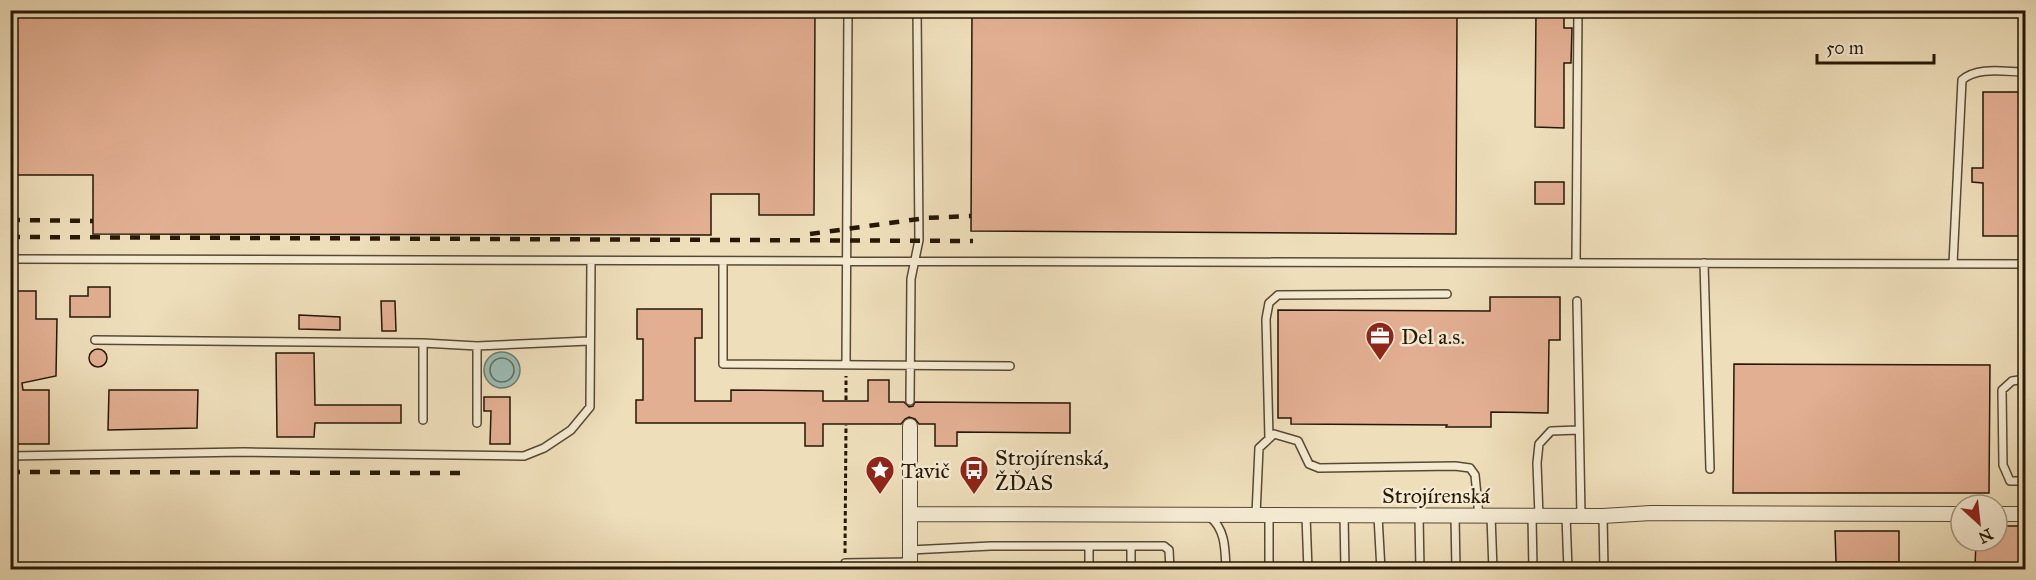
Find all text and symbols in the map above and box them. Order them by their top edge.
scale bar [1817,27,1934,65]
text: 50 m [1826,37,1864,59]
office icon: Del a.s. [1364,320,1396,362]
place label: Del a.s. [1401,323,1465,350]
place label: Strojírenská, ŽĎAS [995,444,1109,496]
place icon: Tavič [864,454,896,496]
bus stop icon: Strojírenská, ŽĎAS [958,454,990,496]
place label: Tavič [901,457,950,484]
street label: Strojírenská [1382,482,1491,509]
north arrow [1949,493,2009,553]
text: N [1975,524,1996,548]

